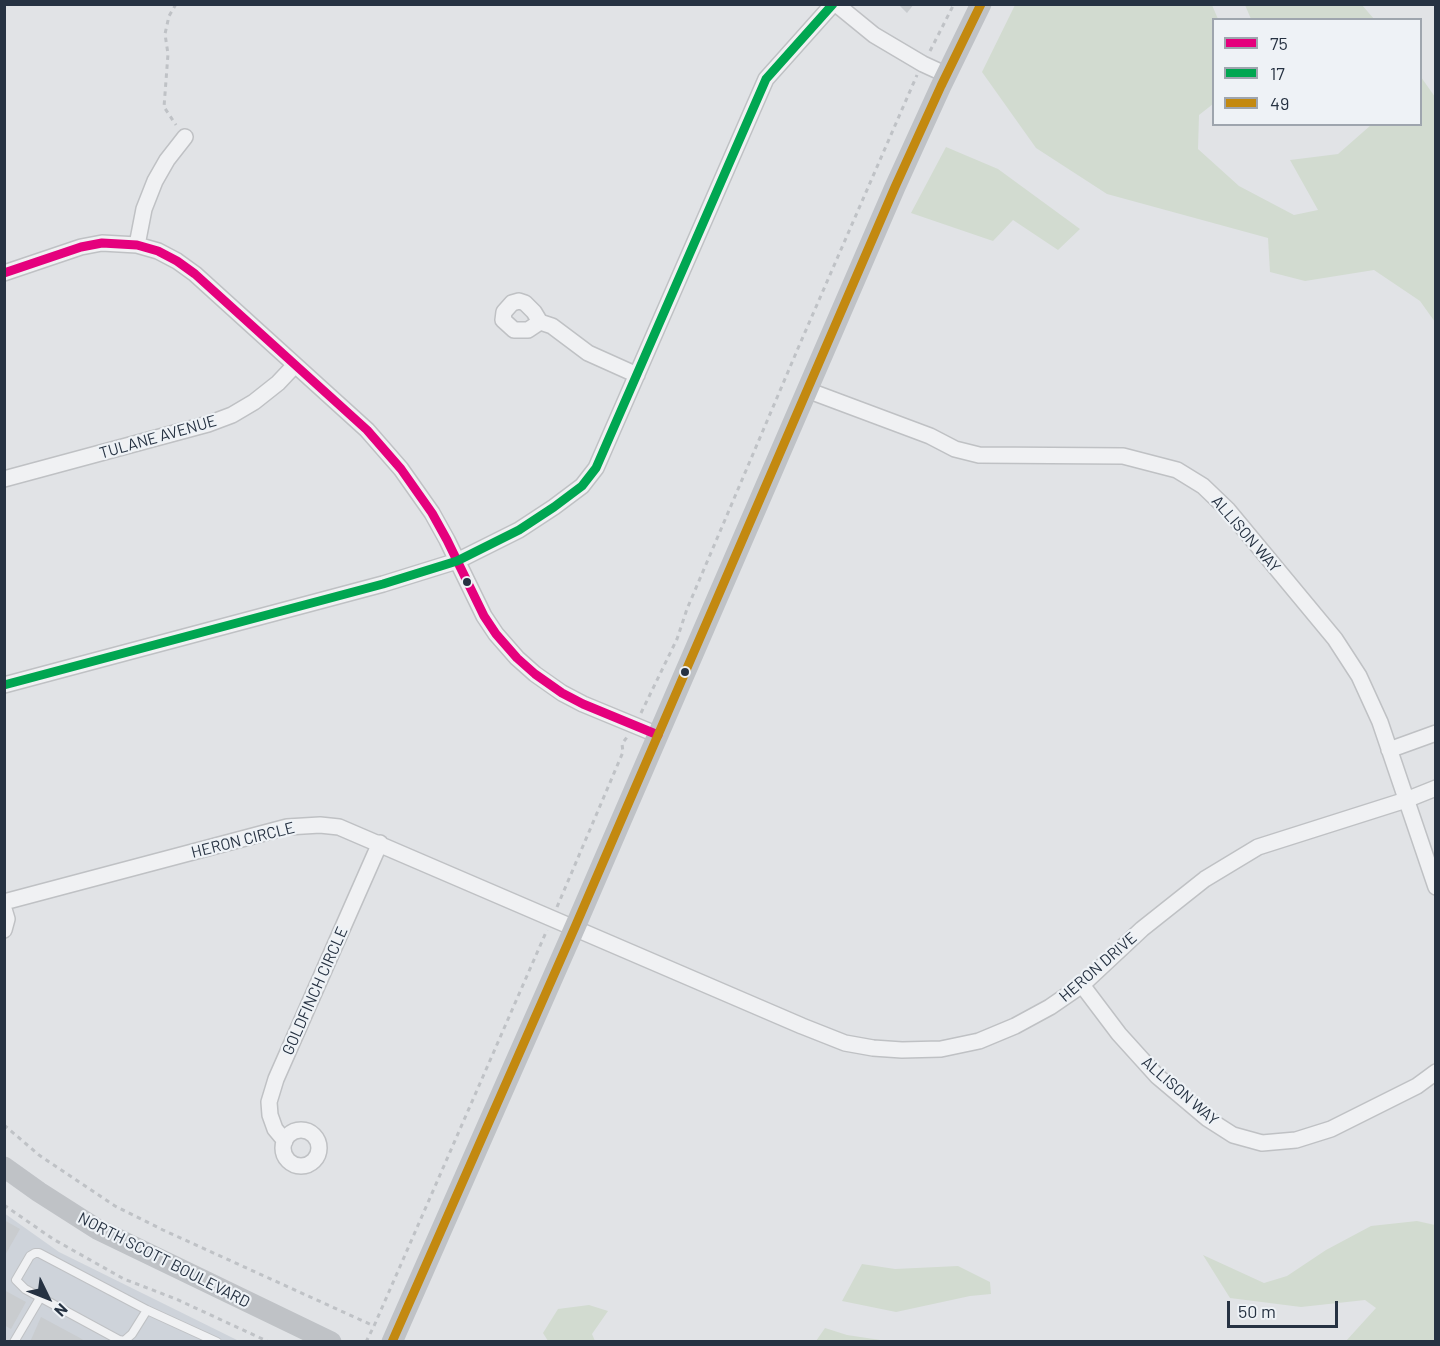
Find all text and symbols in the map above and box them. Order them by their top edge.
legend [1212,18,1422,126]
text: 75 [1270,32,1288,54]
text: 17 [1270,62,1285,84]
text: 49 [1270,92,1289,114]
street label: TULANE AVENUE [97,411,219,463]
street label: ALLISON WAY [1207,492,1285,576]
unlabelled marker [461,576,473,588]
unlabelled marker [679,666,691,678]
street label: HERON CIRCLE [189,818,297,862]
street label: GOLDFINCH CIRCLE [278,924,352,1058]
street label: HERON DRIVE [1055,928,1141,1006]
street label: ALLISON WAY [1138,1052,1222,1130]
street label: NORTH SCOTT BOULEVARD [75,1208,253,1312]
north arrow [18,1268,78,1328]
scale bar [1230,1289,1341,1327]
text: N [51,1300,72,1321]
text: 50 m [1238,1300,1276,1322]

